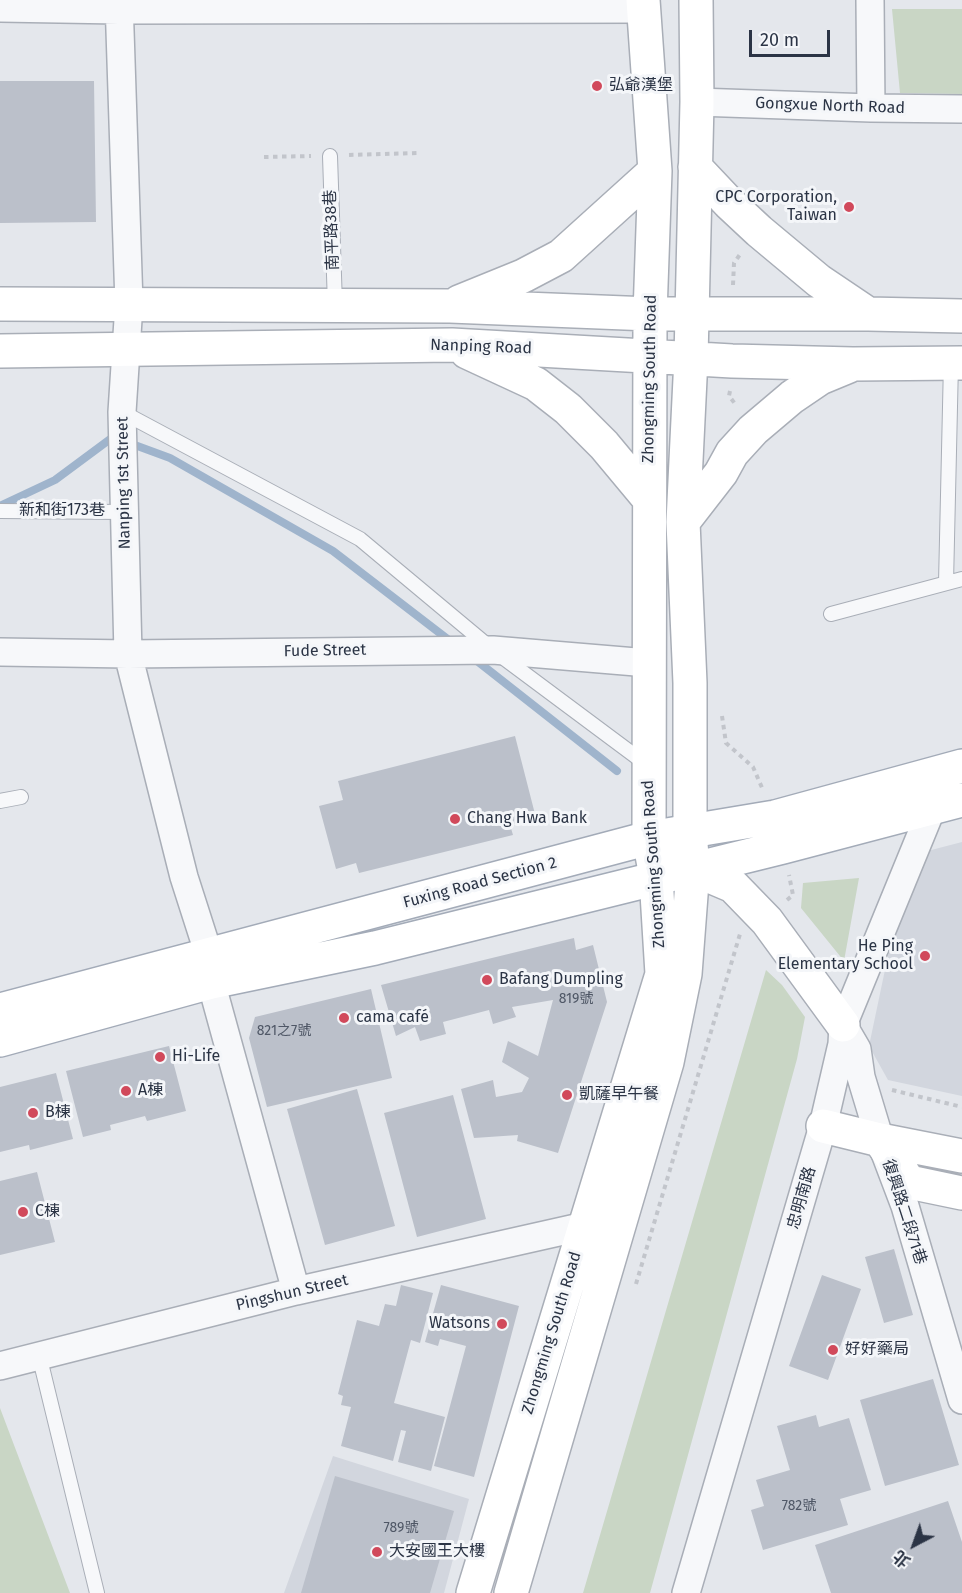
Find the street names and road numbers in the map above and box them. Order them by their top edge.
street label: Gongxue North Road [755,94,905,118]
street label: 南平路38巷 [321,189,343,271]
street label: Zhongming South Road [639,295,661,463]
street label: Nanping Road [430,336,532,358]
street label: Nanping 1st Street [113,416,135,550]
street label: 新和街173巷 [19,501,105,521]
street label: Fude Street [284,641,366,661]
street label: Zhongming South Road [639,779,669,949]
street label: Fuxing Road Section 2 [401,853,559,913]
street label: 復興路二段71巷 [878,1157,930,1267]
street label: 忠明南路 [784,1165,820,1231]
street label: Zhongming South Road [518,1250,586,1416]
street label: Pingshun Street [234,1271,350,1315]

